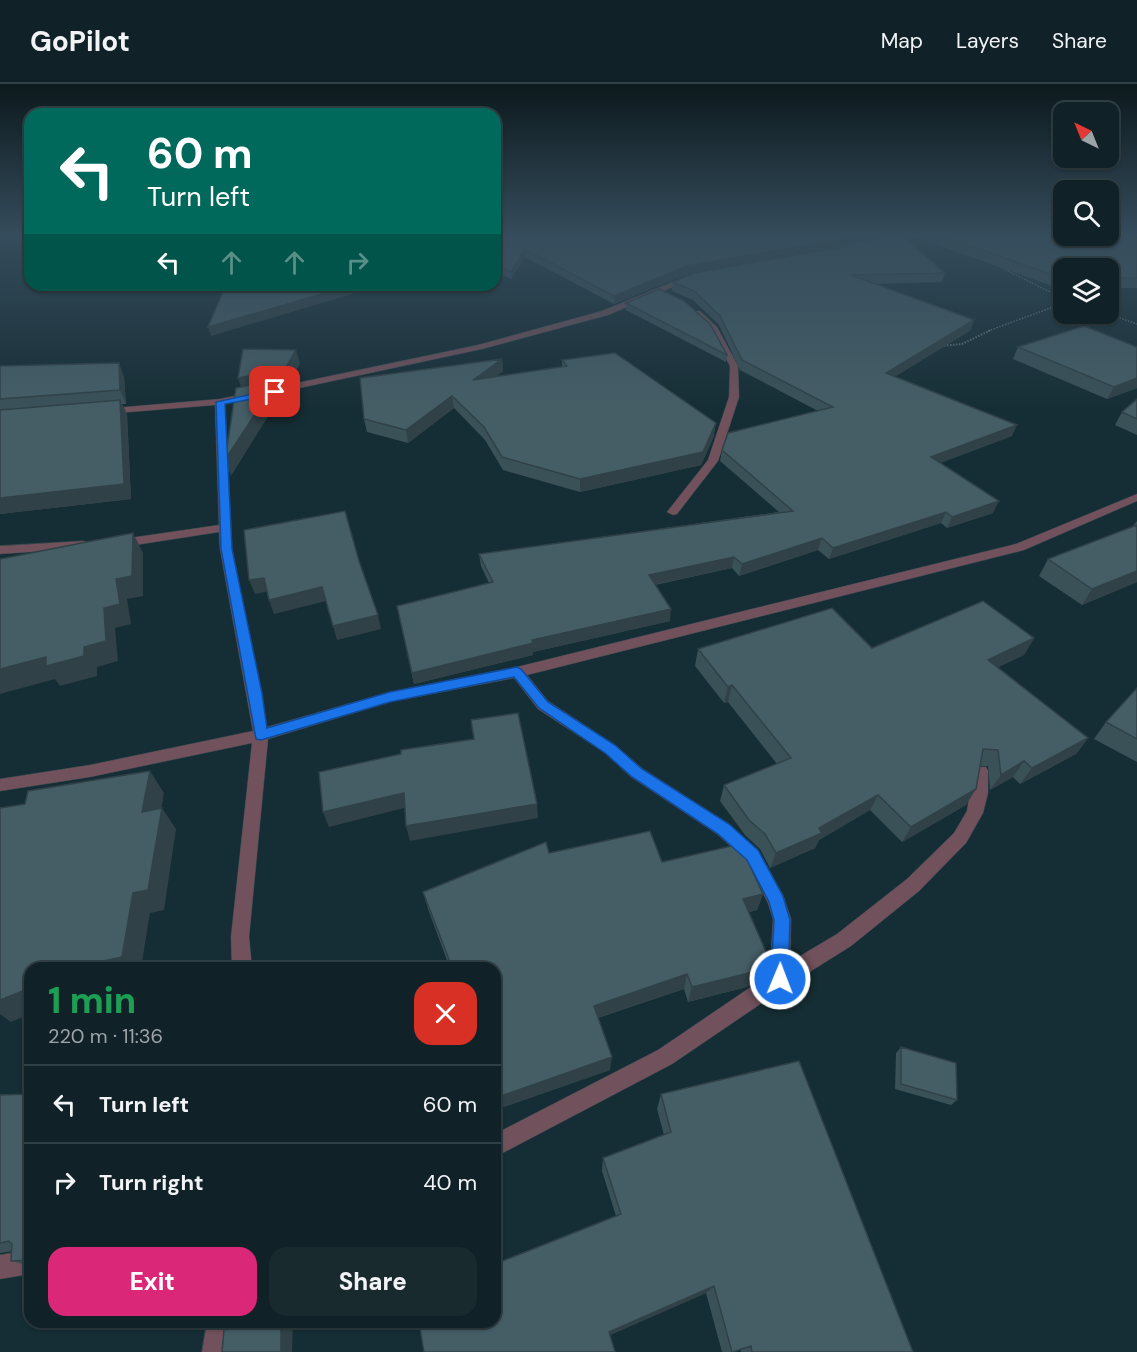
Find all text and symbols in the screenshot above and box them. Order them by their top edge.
text: GoPilot [30,23,130,60]
text: Map [881,27,923,55]
text: Layers [956,27,1019,55]
text: Share [1052,27,1107,55]
north arrow [1053,102,1119,168]
map controls [1053,102,1119,324]
text: 60 m [147,126,253,181]
icon: left [48,132,126,210]
text: Turn left [147,179,250,214]
button: search [1053,180,1119,246]
icon: left [152,246,185,279]
icon: ahead [215,246,248,279]
icon: ahead [278,246,311,279]
icon: right [341,246,374,279]
button: layers [1053,258,1119,324]
pin [249,366,300,417]
icon: arrive [258,375,291,408]
position arrow [748,947,812,1011]
text: 1 min [48,977,136,1024]
button: close [414,982,477,1045]
text: 220 m · 11:36 [48,1023,163,1049]
icon: left [48,1088,81,1121]
text: Turn left [99,1090,189,1119]
text: 60 m [423,1090,477,1119]
icon: right [48,1166,81,1199]
text: Turn right [99,1168,204,1197]
text: 40 m [423,1168,477,1197]
button: Exit [48,1247,257,1316]
button: Share [269,1247,477,1316]

